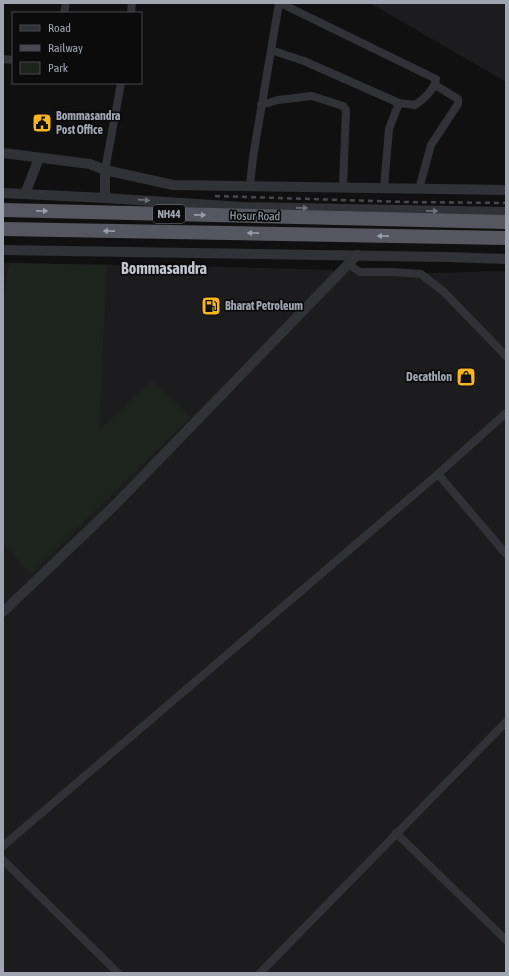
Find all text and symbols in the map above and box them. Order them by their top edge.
legend [12,12,142,84]
text: Road [48,21,71,35]
text: Railway [48,41,83,55]
text: Park [48,61,69,75]
place label: Bommasandra Post Office [56,109,121,137]
public building icon: Bommasandra Post Office [31,112,53,134]
one-way arrow [138,197,150,204]
road number: NH44 [153,205,185,223]
one-way arrow [296,205,309,211]
one-way arrow [36,208,49,214]
one-way arrow [426,208,439,214]
street label: Hosur Road [230,209,280,223]
one-way arrow [194,212,207,218]
one-way arrow [102,228,115,234]
one-way arrow [246,230,259,236]
one-way arrow [377,232,389,239]
district label: Bommasandra [121,259,207,277]
fuel station icon: Bharat Petroleum [200,295,222,317]
place label: Bharat Petroleum [225,299,303,313]
shop icon: Decathlon [455,366,477,388]
place label: Decathlon [406,370,452,384]

